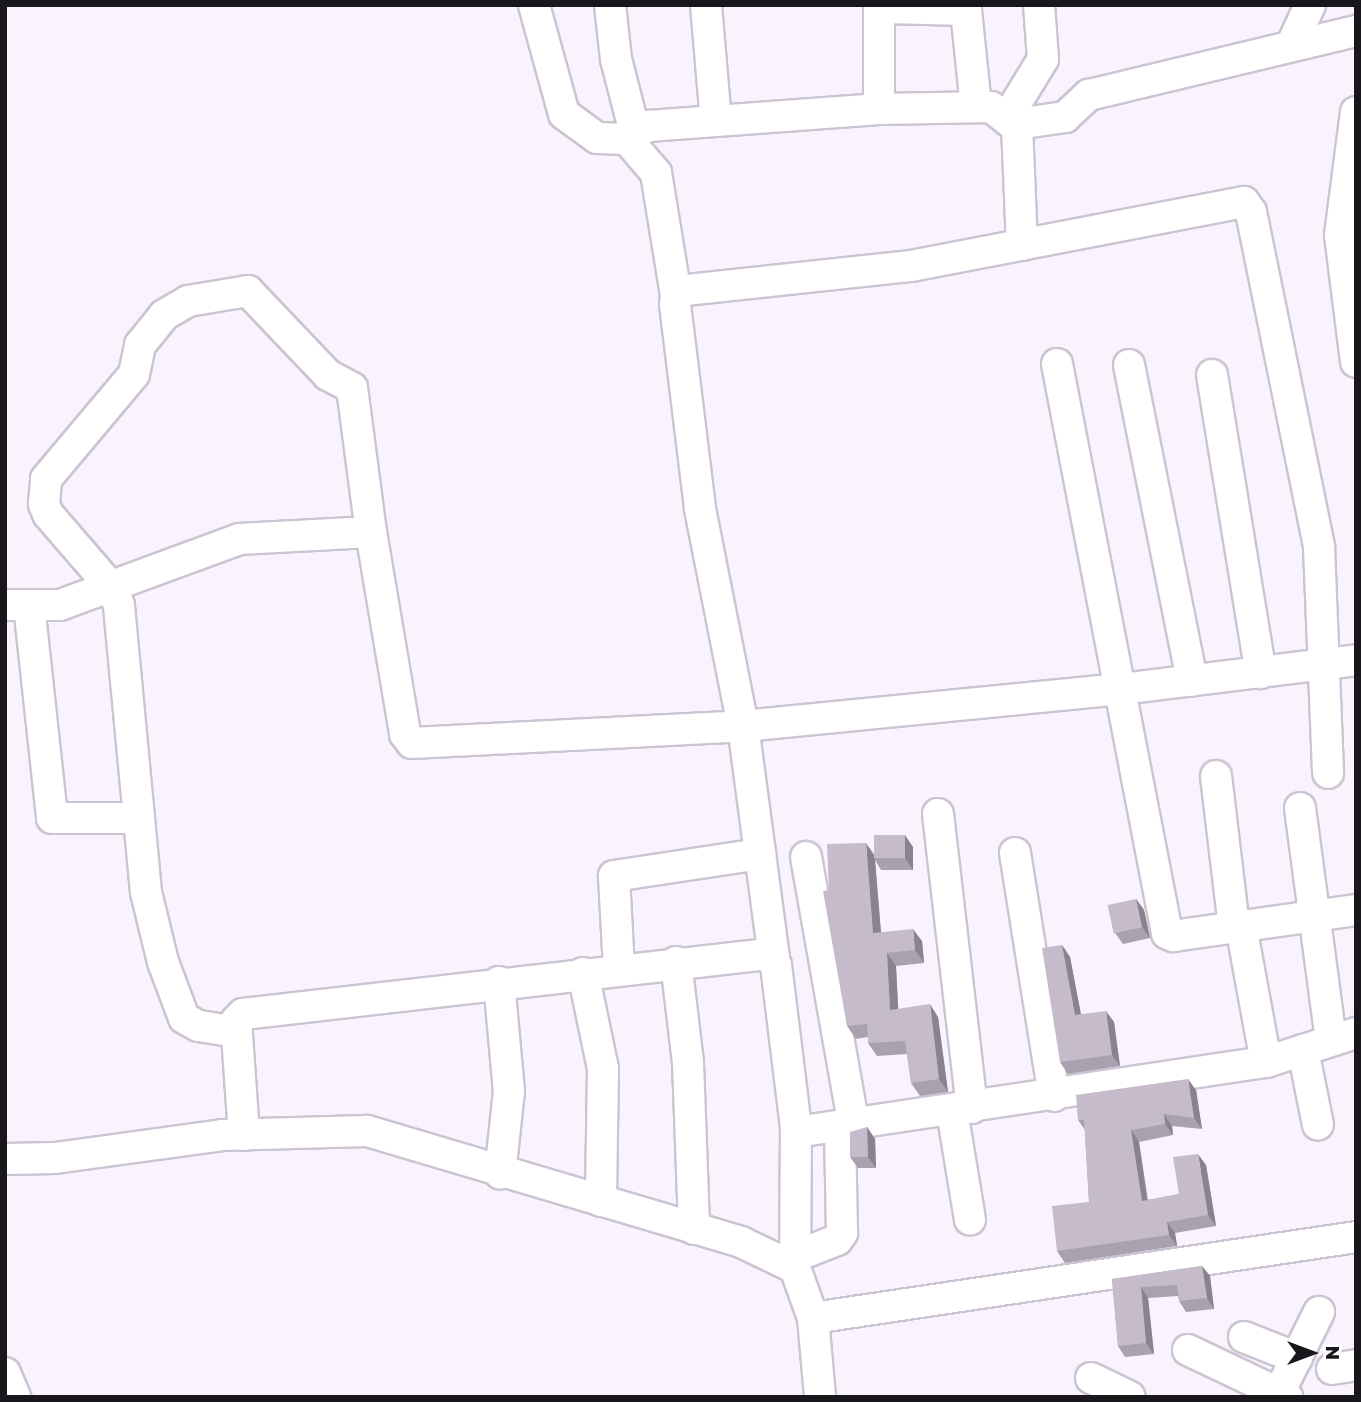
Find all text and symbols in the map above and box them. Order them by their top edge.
north arrow [1277,1318,1347,1388]
text: N [1322,1346,1345,1360]

